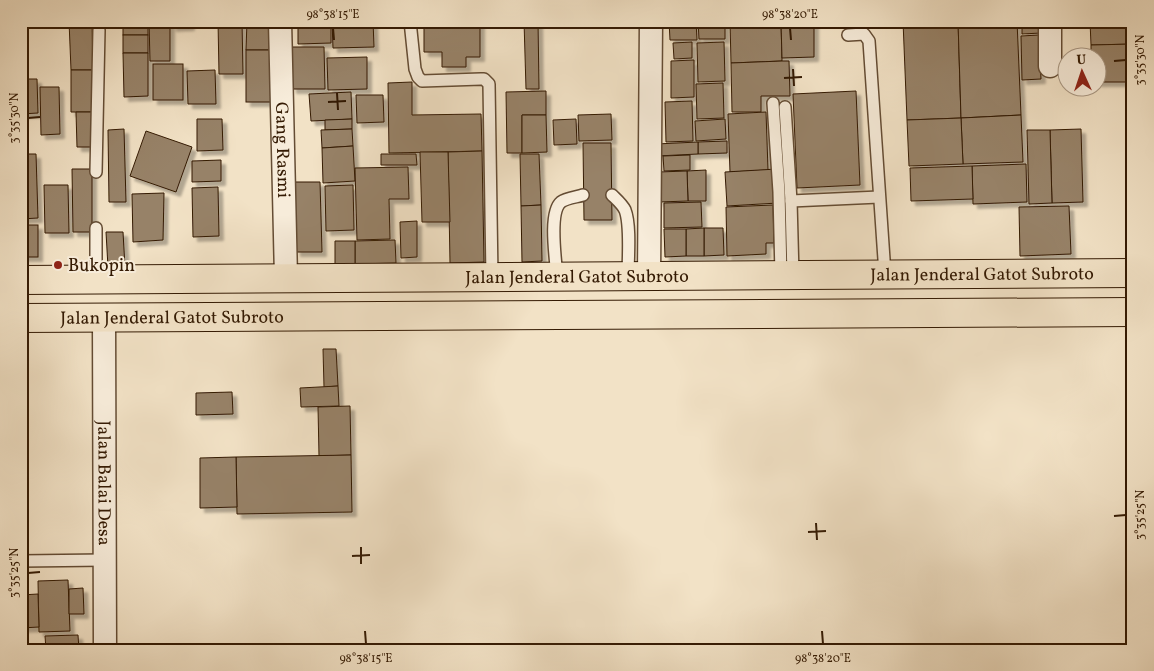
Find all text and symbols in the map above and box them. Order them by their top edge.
text: 98°38'15"E [306,7,360,23]
text: 98°38'20"E [762,7,818,23]
text: 3°35'30"N [1133,34,1149,85]
north arrow [1056,48,1106,98]
text: U [1076,51,1087,70]
text: 3°35'30"N [7,92,23,143]
street label: Gang Rasmi [268,102,295,198]
place label: Bukopin [68,254,135,279]
marker: Bukopin [52,259,64,271]
street label: Jalan Jenderal Gatot Subroto [870,262,1094,289]
street label: Jalan Jenderal Gatot Subroto [465,265,689,291]
street label: Jalan Jenderal Gatot Subroto [60,306,284,332]
street label: Jalan Balai Desa [90,420,116,546]
text: 3°35'25"N [1133,490,1149,540]
text: 3°35'25"N [7,548,23,598]
text: 98°38'15"E [339,651,393,667]
text: 98°38'20"E [795,651,851,667]

